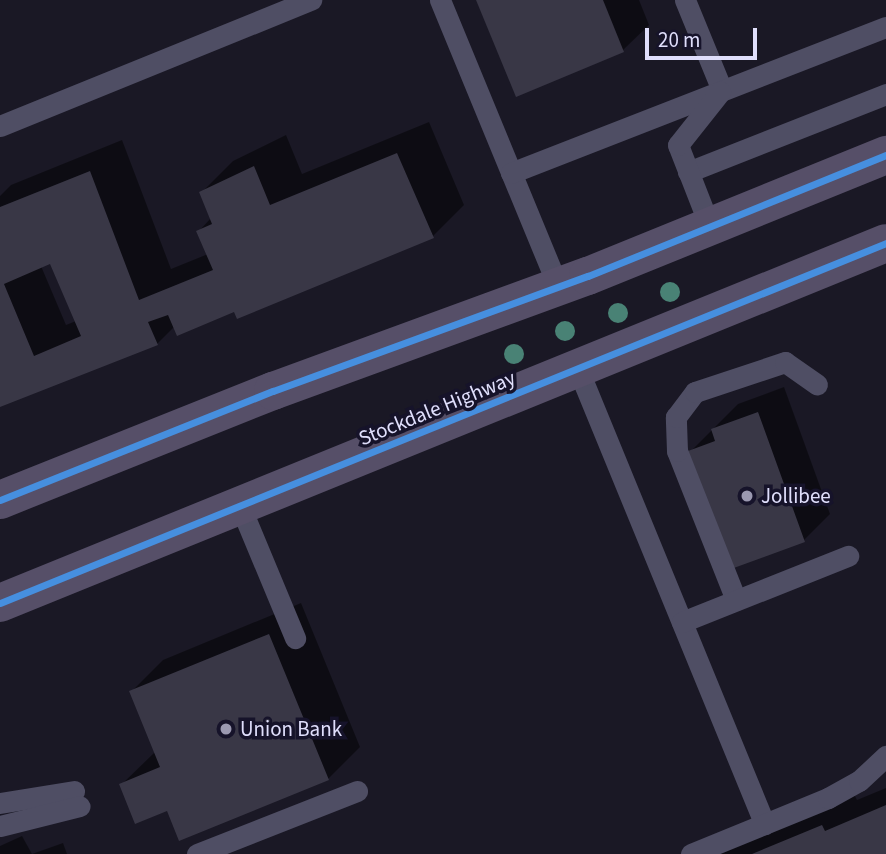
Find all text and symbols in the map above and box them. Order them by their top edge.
scale bar [648,14,760,58]
text: 20 m [658,25,700,55]
street label: Stockdale Highway [355,365,519,451]
place label: Jollibee [761,483,831,509]
marker: Jollibee [739,488,755,504]
place label: Union Bank [240,716,342,742]
marker: Union Bank [218,721,234,737]

